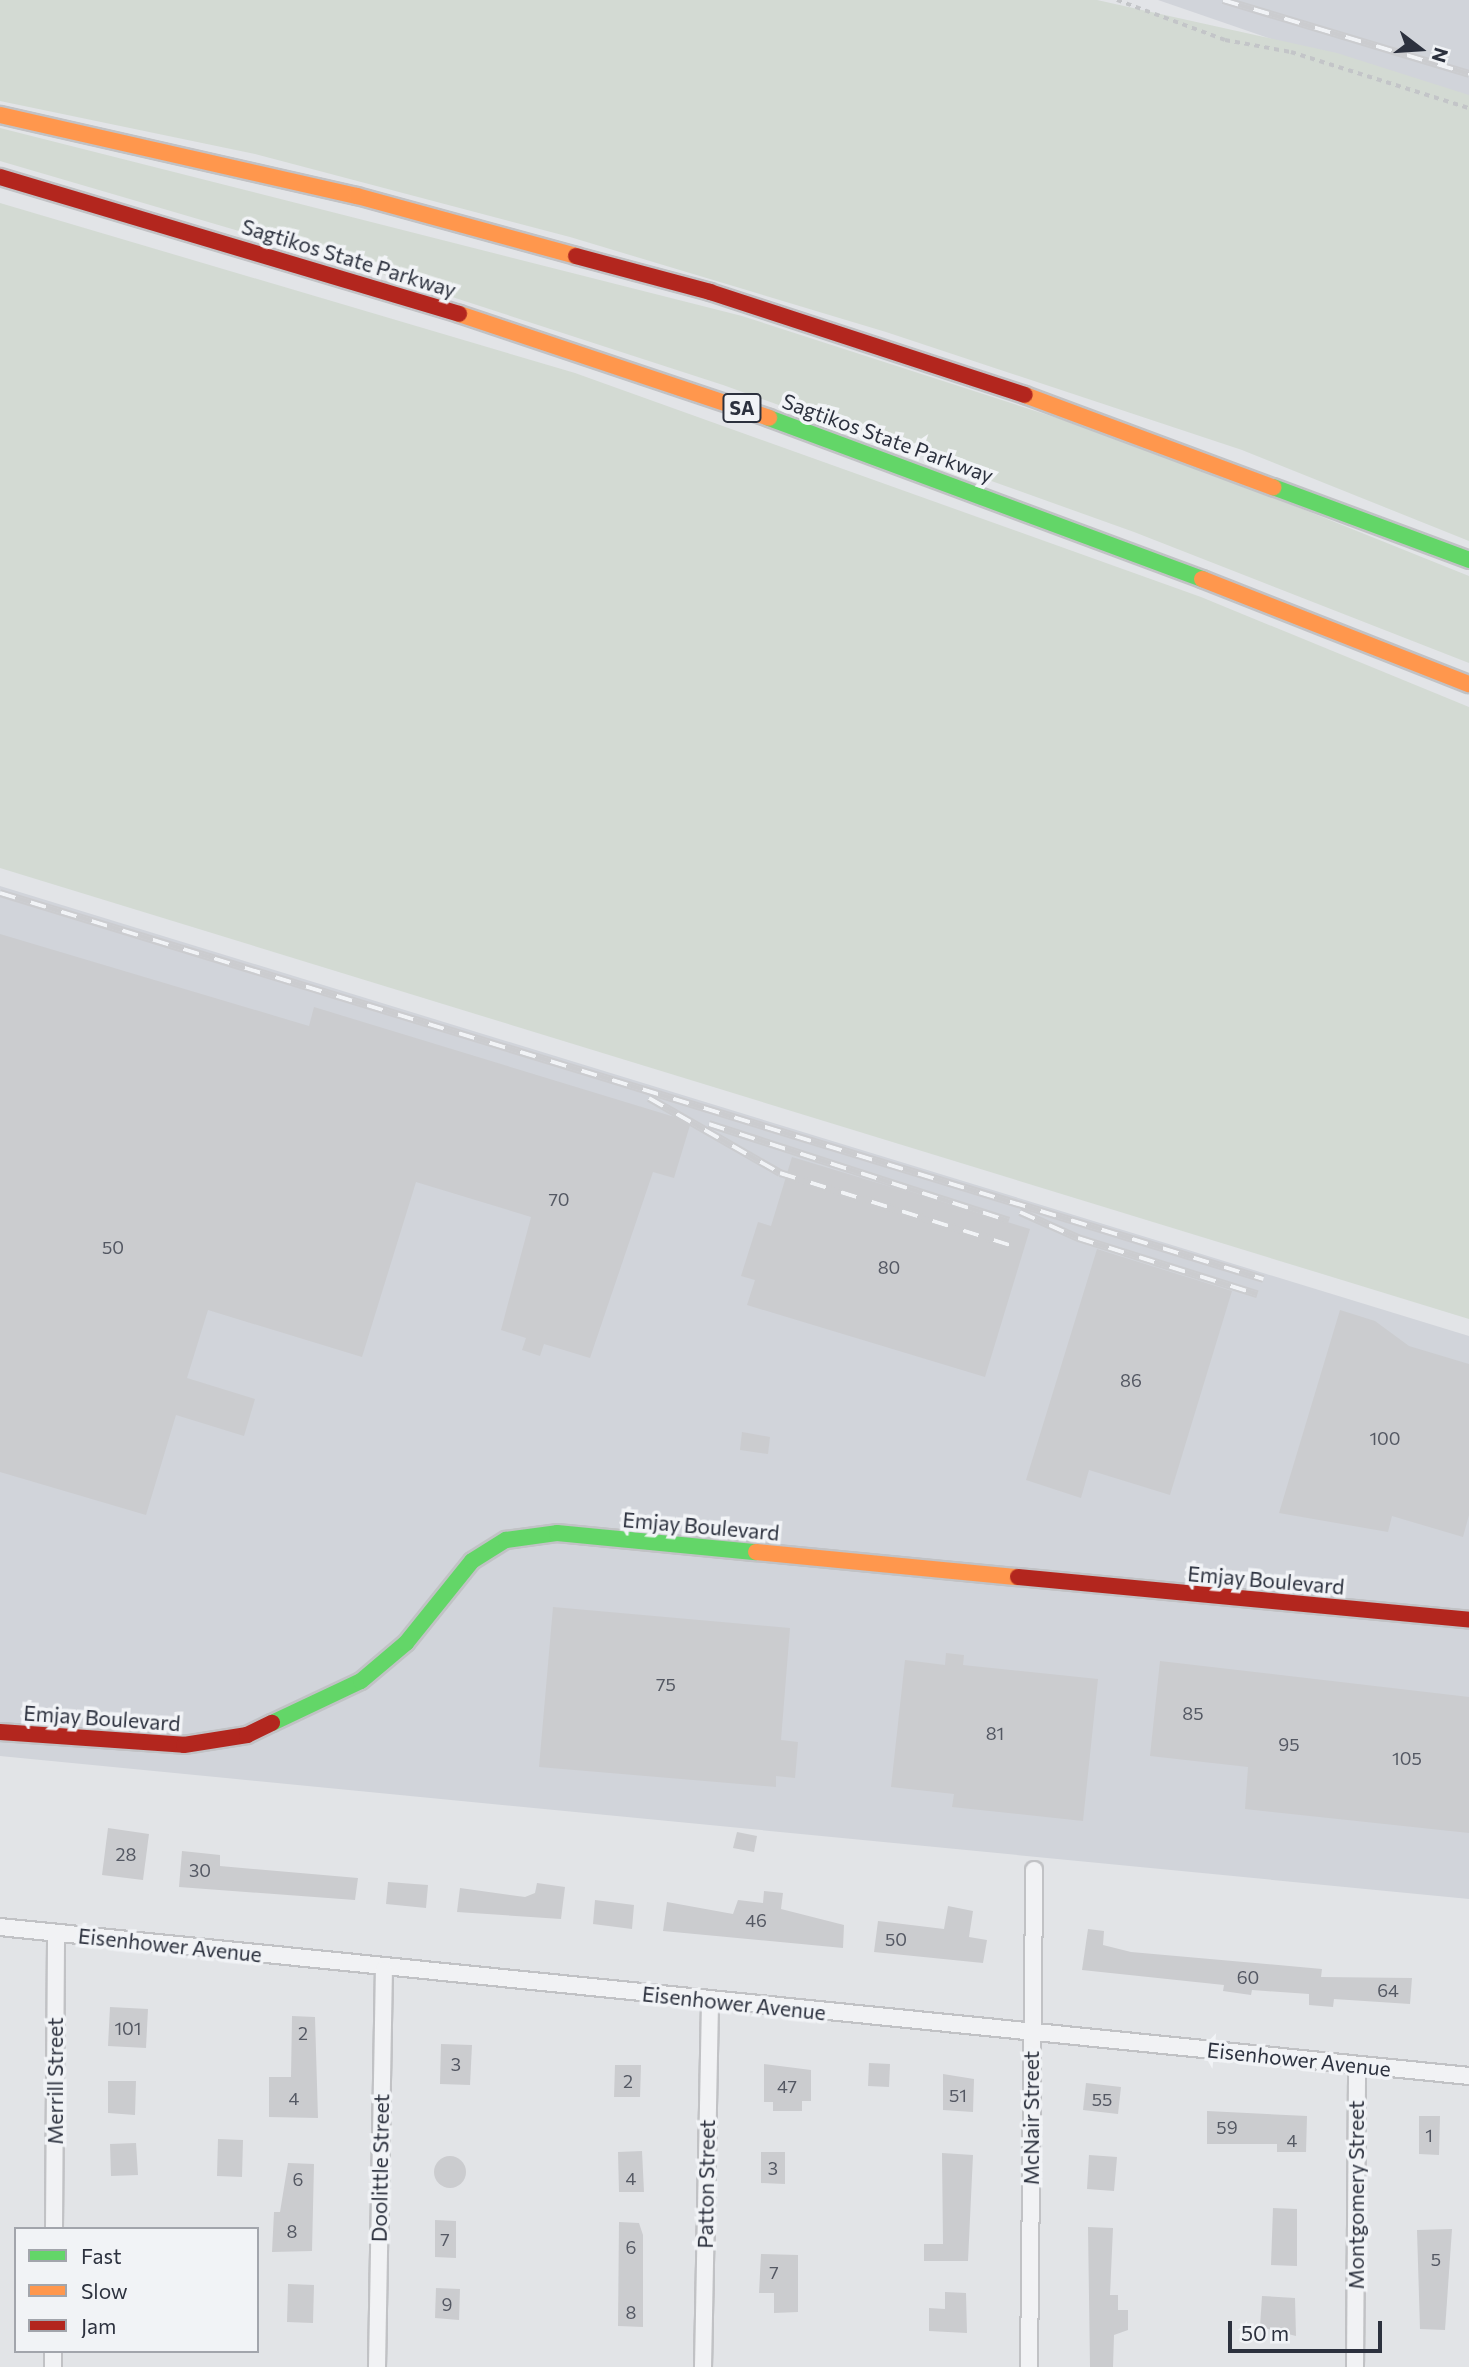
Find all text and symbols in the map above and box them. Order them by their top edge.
north arrow [1385,14,1455,84]
text: N [1427,45,1454,65]
street label: Sagtikos State Parkway [239,213,459,303]
street label: Sagtikos State Parkway [779,388,997,488]
road number: SA [721,392,763,424]
house number: 70 [548,1188,570,1210]
house number: 50 [102,1236,124,1258]
house number: 80 [878,1256,900,1278]
house number: 86 [1120,1369,1142,1391]
house number: 100 [1369,1427,1401,1449]
street label: Emjay Boulevard [621,1507,781,1545]
street label: Emjay Boulevard [1186,1561,1346,1599]
house number: 75 [656,1673,676,1695]
street label: Emjay Boulevard [23,1700,181,1736]
house number: 85 [1182,1702,1204,1724]
house number: 81 [986,1722,1004,1744]
house number: 95 [1278,1733,1300,1755]
house number: 105 [1392,1747,1422,1769]
house number: 28 [116,1843,136,1865]
house number: 30 [189,1859,211,1881]
house number: 46 [745,1909,767,1931]
street label: Eisenhower Avenue [77,1923,263,1967]
house number: 50 [885,1928,907,1950]
house number: 60 [1237,1966,1259,1988]
house number: 64 [1377,1979,1399,2001]
street label: Eisenhower Avenue [641,1981,827,2025]
street label: Merrill Street [42,2017,68,2145]
house number: 101 [114,2017,142,2039]
house number: 2 [298,2022,308,2044]
street label: Eisenhower Avenue [1206,2037,1392,2081]
street label: McNair Street [1018,2051,1044,2185]
house number: 3 [451,2053,461,2075]
house number: 2 [623,2070,633,2092]
house number: 47 [777,2075,797,2097]
house number: 51 [949,2084,967,2106]
house number: 4 [289,2087,299,2109]
house number: 55 [1092,2088,1112,2110]
street label: Doolittle Street [366,2094,394,2242]
street label: Montgomery Street [1343,2101,1369,2289]
house number: 59 [1216,2116,1238,2138]
street label: Patton Street [692,2119,720,2249]
house number: 1 [1425,2124,1433,2146]
house number: 4 [1287,2129,1297,2151]
house number: 3 [768,2157,778,2179]
house number: 4 [626,2167,636,2189]
house number: 6 [293,2168,303,2190]
house number: 8 [287,2220,297,2242]
legend [14,2227,259,2353]
house number: 7 [440,2228,450,2250]
house number: 6 [626,2236,636,2258]
text: Fast [81,2243,122,2268]
house number: 5 [1431,2248,1441,2270]
house number: 7 [769,2261,779,2283]
text: Slow [81,2278,128,2303]
house number: 9 [442,2293,452,2315]
house number: 8 [626,2301,636,2323]
scale bar [1231,2308,1385,2352]
text: Jam [81,2313,116,2338]
text: 50 m [1241,2320,1289,2345]

